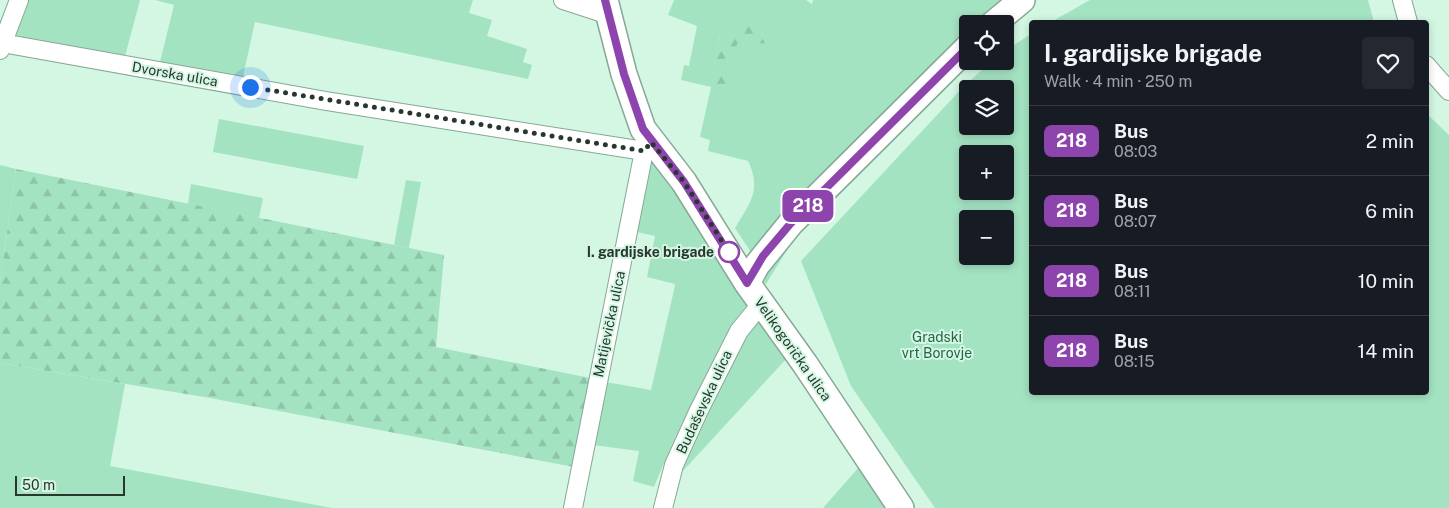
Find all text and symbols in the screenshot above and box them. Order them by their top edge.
map controls [959,15,1014,265]
button: locate [959,15,1014,70]
button: heart [1362,37,1414,89]
text: I. gardijske brigade [1044,39,1262,67]
street label: Dvorska ulica [131,59,219,89]
text: Walk · 4 min · 250 m [1044,72,1192,91]
your location [238,75,263,100]
button: layers [959,80,1014,135]
text: Bus [1114,120,1148,142]
text: 218 [1056,130,1087,151]
text: 2 min [1366,130,1414,152]
text: 08:03 [1114,142,1157,161]
button: + [959,145,1014,200]
line badge: 218 [779,190,837,222]
text: Bus [1114,190,1148,212]
text: 218 [792,195,824,216]
text: 218 [1056,200,1087,221]
text: 6 min [1365,200,1414,222]
button: − [959,210,1014,265]
text: 08:07 [1114,212,1157,231]
marker: I. gardijske brigade [718,241,740,263]
place label: I. gardijske brigade [587,244,714,260]
text: Bus [1114,260,1148,282]
street label: Matijevička ulica [590,269,628,379]
text: 218 [1056,270,1087,291]
text: 10 min [1358,270,1414,292]
text: 08:11 [1114,282,1151,301]
street label: Velikogorička ulica [751,294,835,404]
park label: Gradski vrt Borovje [902,329,972,361]
text: Bus [1114,330,1148,352]
text: 218 [1056,340,1087,361]
text: 14 min [1357,340,1414,362]
street label: Budaševska ulica [673,348,735,456]
text: 08:15 [1114,352,1154,371]
scale bar [15,473,125,496]
text: 50 m [22,477,55,493]

